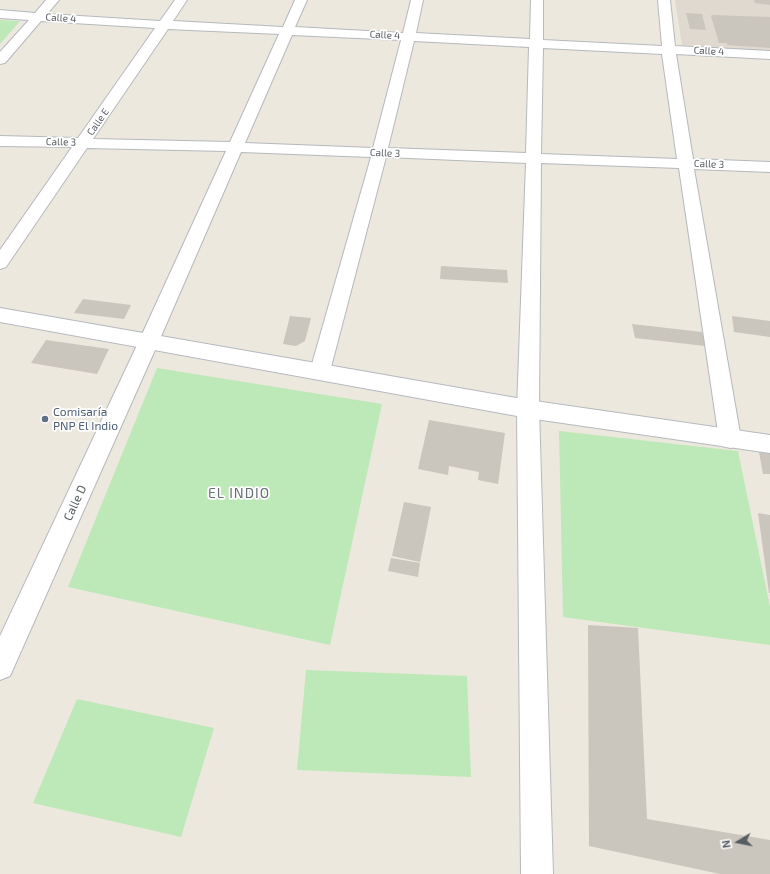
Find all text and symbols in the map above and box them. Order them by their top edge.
street label: Calle 4 [45,11,77,25]
street label: Calle 4 [369,28,401,42]
street label: Calle 4 [693,44,725,58]
street label: Calle E [84,106,112,138]
street label: Calle 3 [46,136,76,148]
street label: Calle 3 [370,146,400,160]
street label: Calle 3 [694,157,724,171]
place label: Comisaría PNP El Indio [53,405,118,433]
marker: Comisaría PNP El Indio [40,414,50,424]
street label: Calle D [61,483,89,523]
district label: EL INDIO [208,485,270,501]
north arrow [718,822,758,862]
text: N [719,839,733,849]

